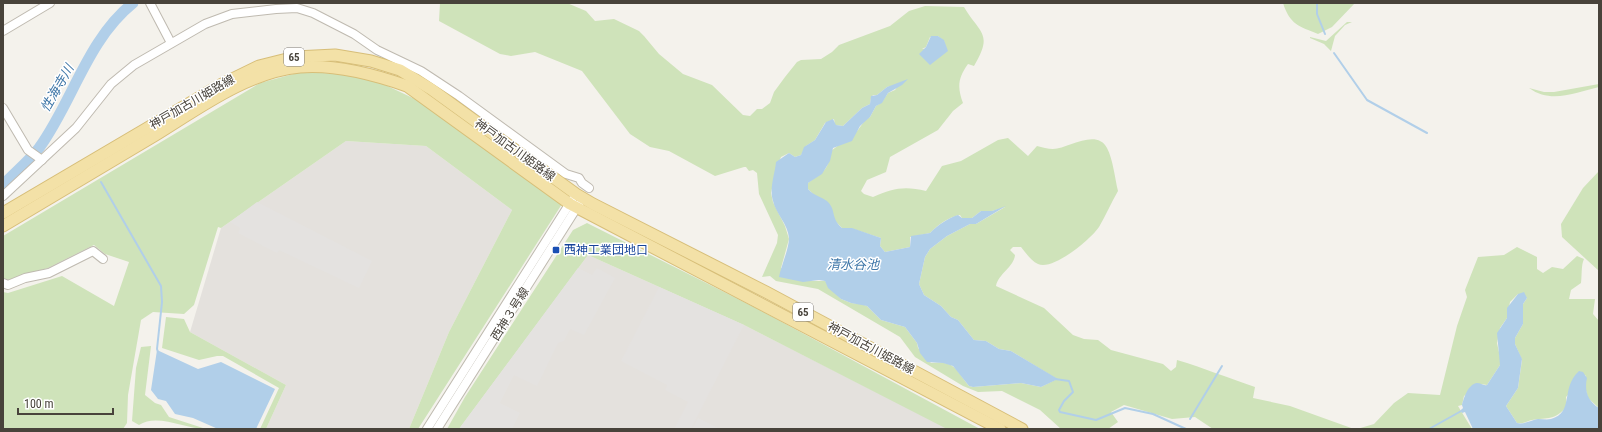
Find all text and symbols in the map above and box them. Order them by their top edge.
road number: 65 [284,48,304,66]
water label: 性海寺川 [38,60,77,114]
street label: 神戸加古川姫路線 [147,72,237,132]
street label: 神戸加古川姫路線 [472,116,558,184]
place label: 西神工業団地口 [564,243,648,257]
marker: 西神工業団地口 [551,245,561,255]
water label: 清水谷池 [827,257,881,272]
street label: 西神３号線 [488,285,532,343]
road number: 65 [793,303,813,321]
street label: 神戸加古川姫路線 [825,319,917,377]
scale bar [18,390,113,416]
text: 100 m [24,397,54,411]

